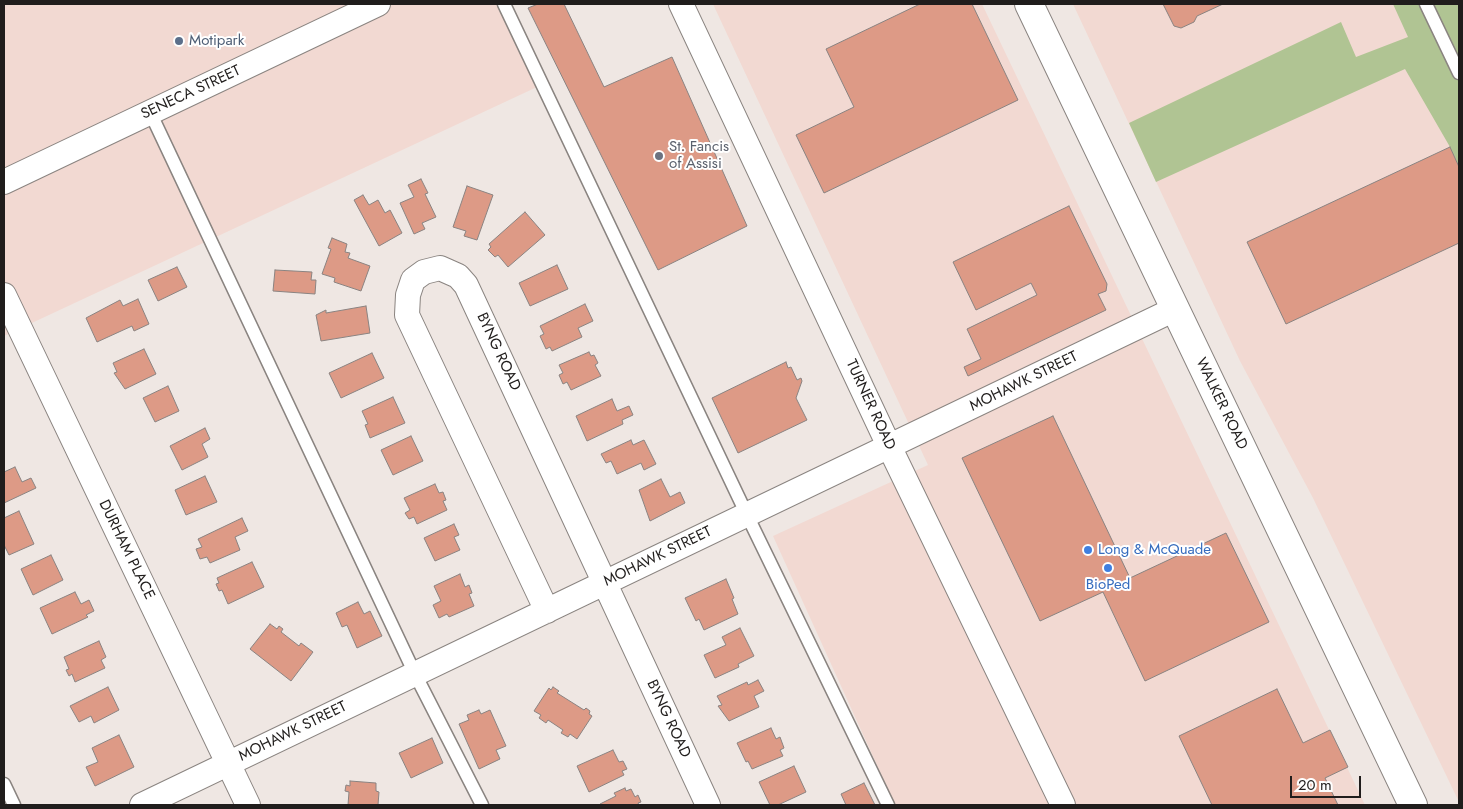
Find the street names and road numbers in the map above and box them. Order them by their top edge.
street label: SENECA STREET [138,62,244,124]
street label: BYNG ROAD [472,310,524,394]
street label: MOHAWK STREET [967,348,1081,416]
street label: WALKER ROAD [1191,355,1251,453]
street label: TURNER ROAD [841,357,899,453]
street label: DURHAM PLACE [94,497,158,603]
street label: MOHAWK STREET [601,523,715,591]
street label: BYNG ROAD [642,677,694,761]
street label: MOHAWK STREET [236,698,350,766]

